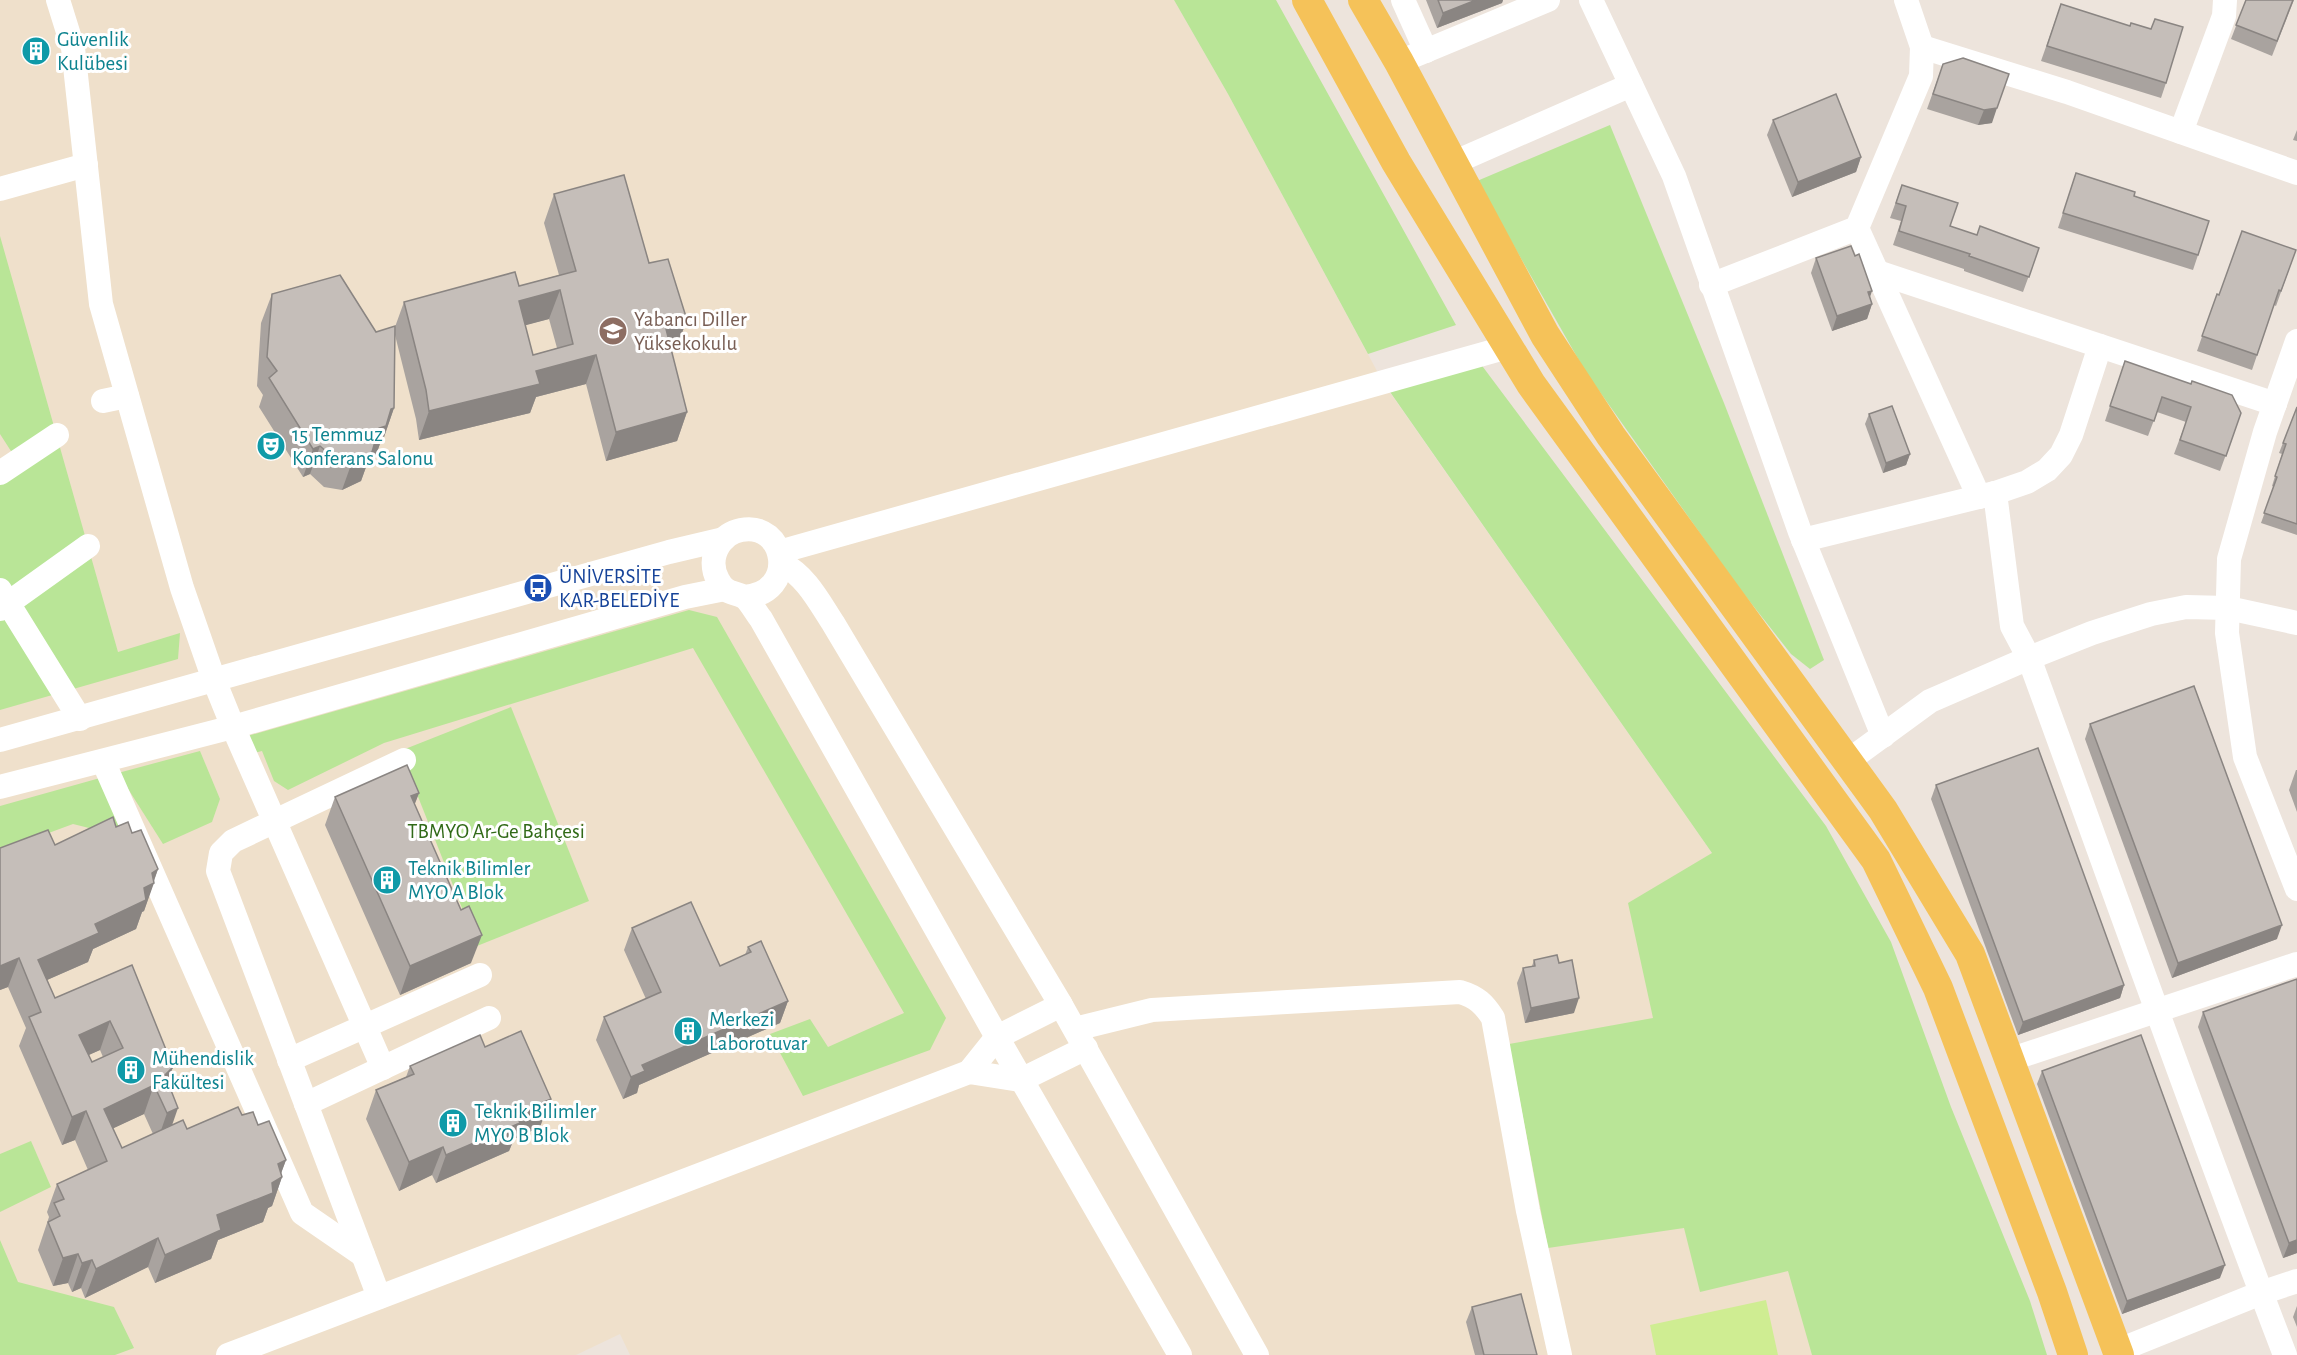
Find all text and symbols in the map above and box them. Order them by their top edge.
place label: Güvenlik Kulübesi [57,29,129,74]
building icon: Güvenlik Kulübesi [20,35,52,67]
place label: Yabancı Diller Yüksekokulu [634,309,747,354]
school or university icon: Yabancı Diller Yüksekokulu [597,315,629,347]
place label: 15 Temmuz Konferans Salonu [292,424,434,469]
theatre icon: 15 Temmuz Konferans Salonu [255,430,287,462]
place label: ÜNİVERSİTE KAR-BELEDİYE [559,565,679,611]
bus stop icon: ÜNİVERSİTE KAR-BELEDİYE [522,572,554,604]
park label: TBMYO Ar-Ge Bahçesi [407,821,585,842]
place label: Teknik Bilimler MYO A Blok [408,858,530,903]
building icon: Teknik Bilimler MYO A Blok [371,864,403,896]
place label: Merkezi Laborotuvar [709,1009,808,1054]
building icon: Merkezi Laborotuvar [672,1015,704,1047]
place label: Mühendislik Fakültesi [152,1048,254,1093]
building icon: Mühendislik Fakültesi [115,1054,147,1086]
place label: Teknik Bilimler MYO B Blok [474,1101,596,1146]
building icon: Teknik Bilimler MYO B Blok [437,1107,469,1139]

